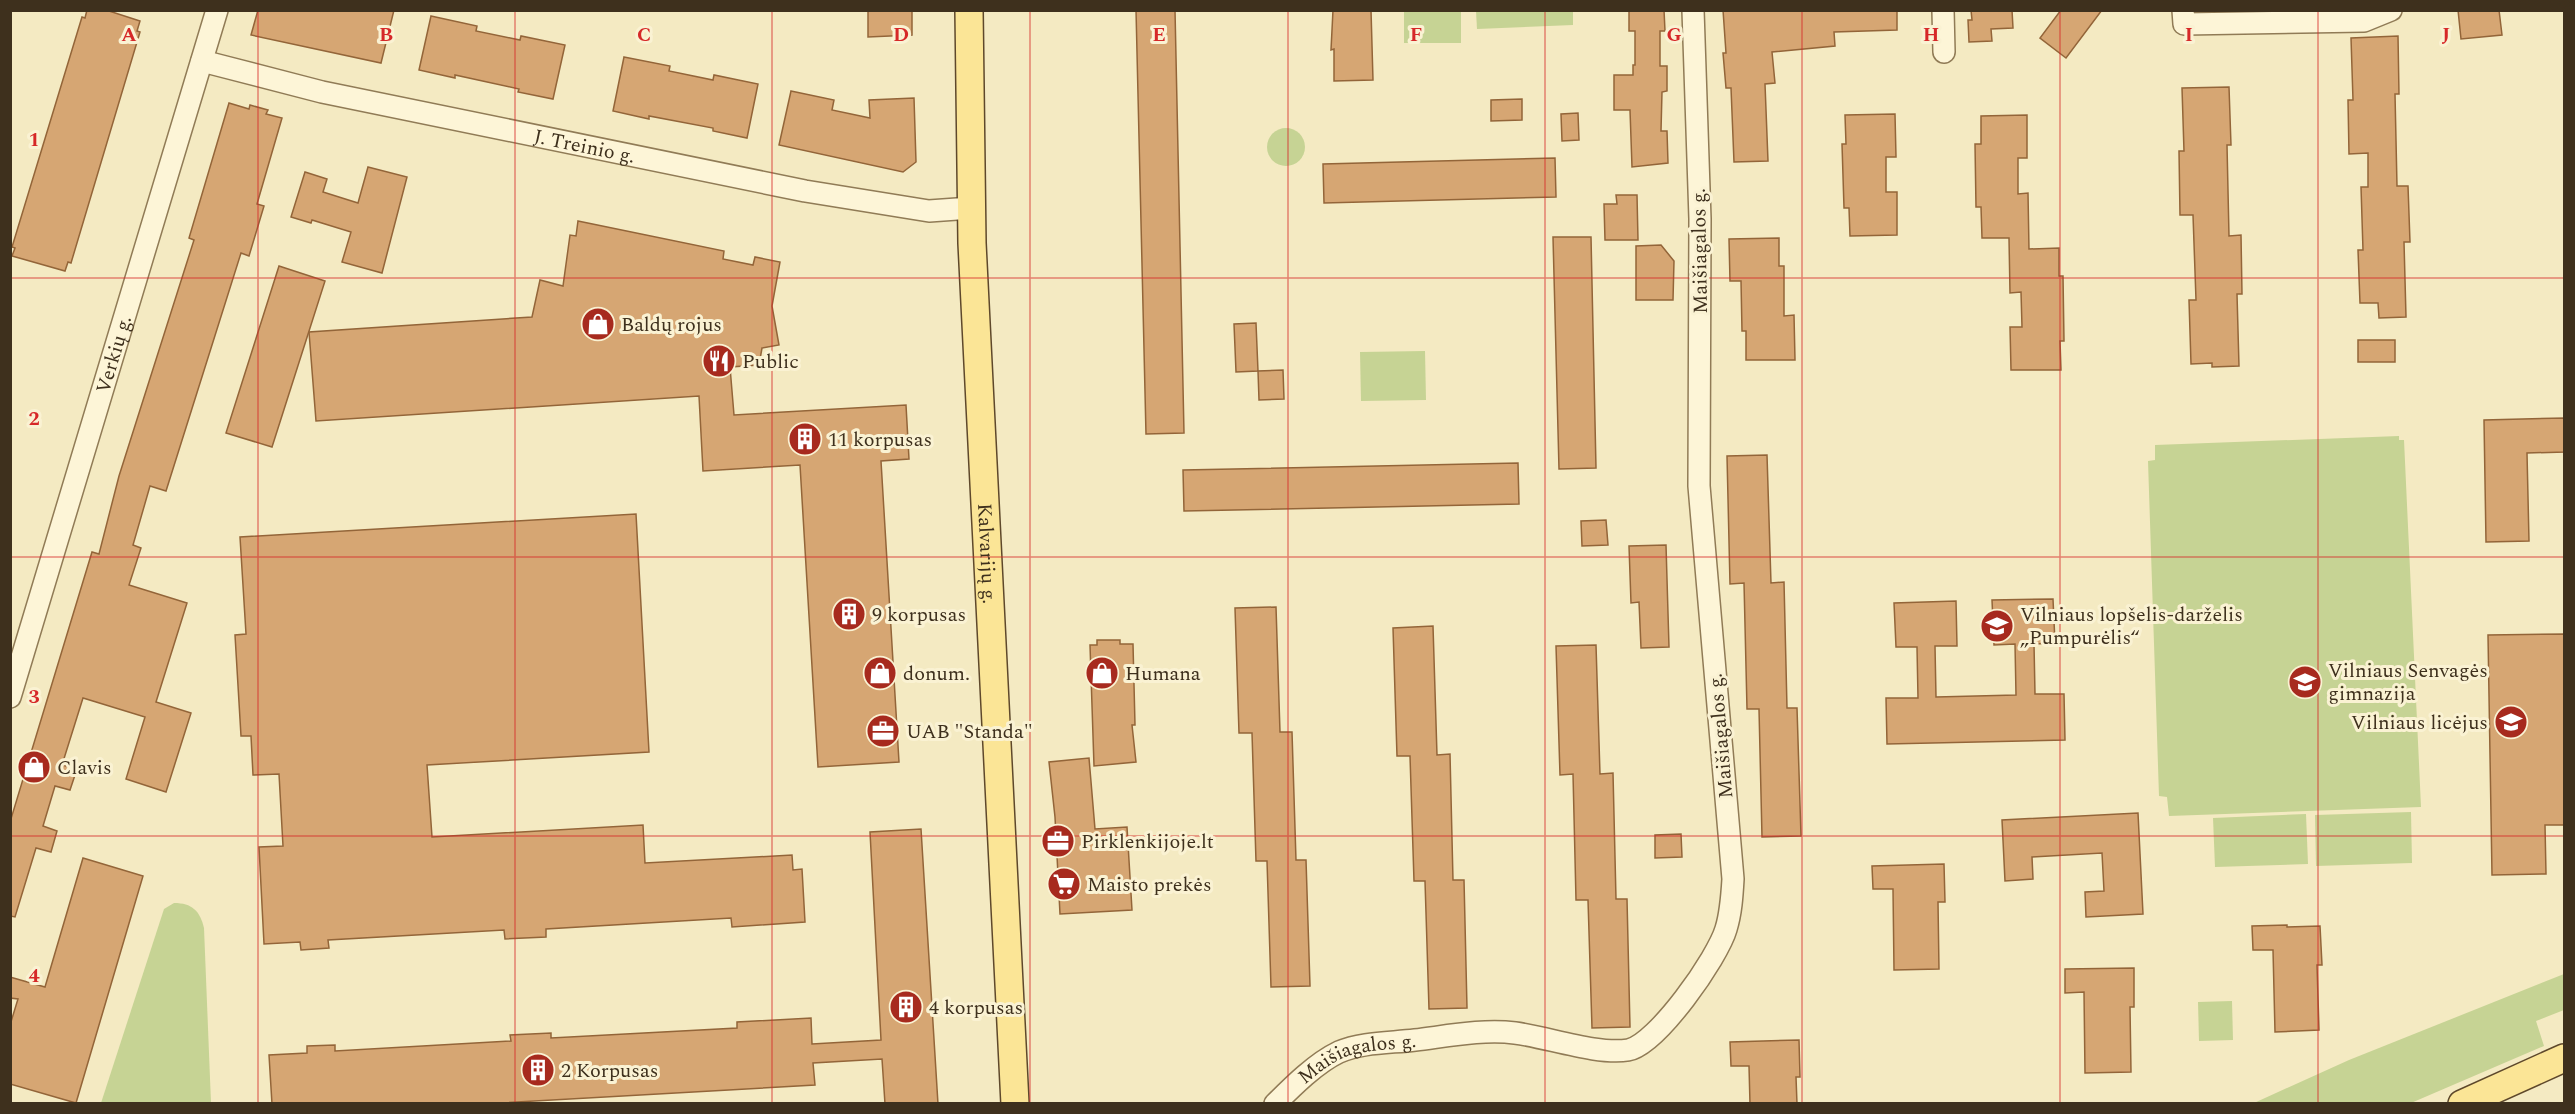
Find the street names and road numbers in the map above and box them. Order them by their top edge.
street label: J. Treinio g. [531,122,638,172]
street label: Maišiagalos g. [1684,188,1716,314]
street label: Verkių g. [88,312,140,397]
street label: Kalvarijų g. [969,503,1004,605]
street label: Maišiagalos g. [1701,672,1741,800]
street label: Maišiagalos g. [1291,1026,1418,1092]

